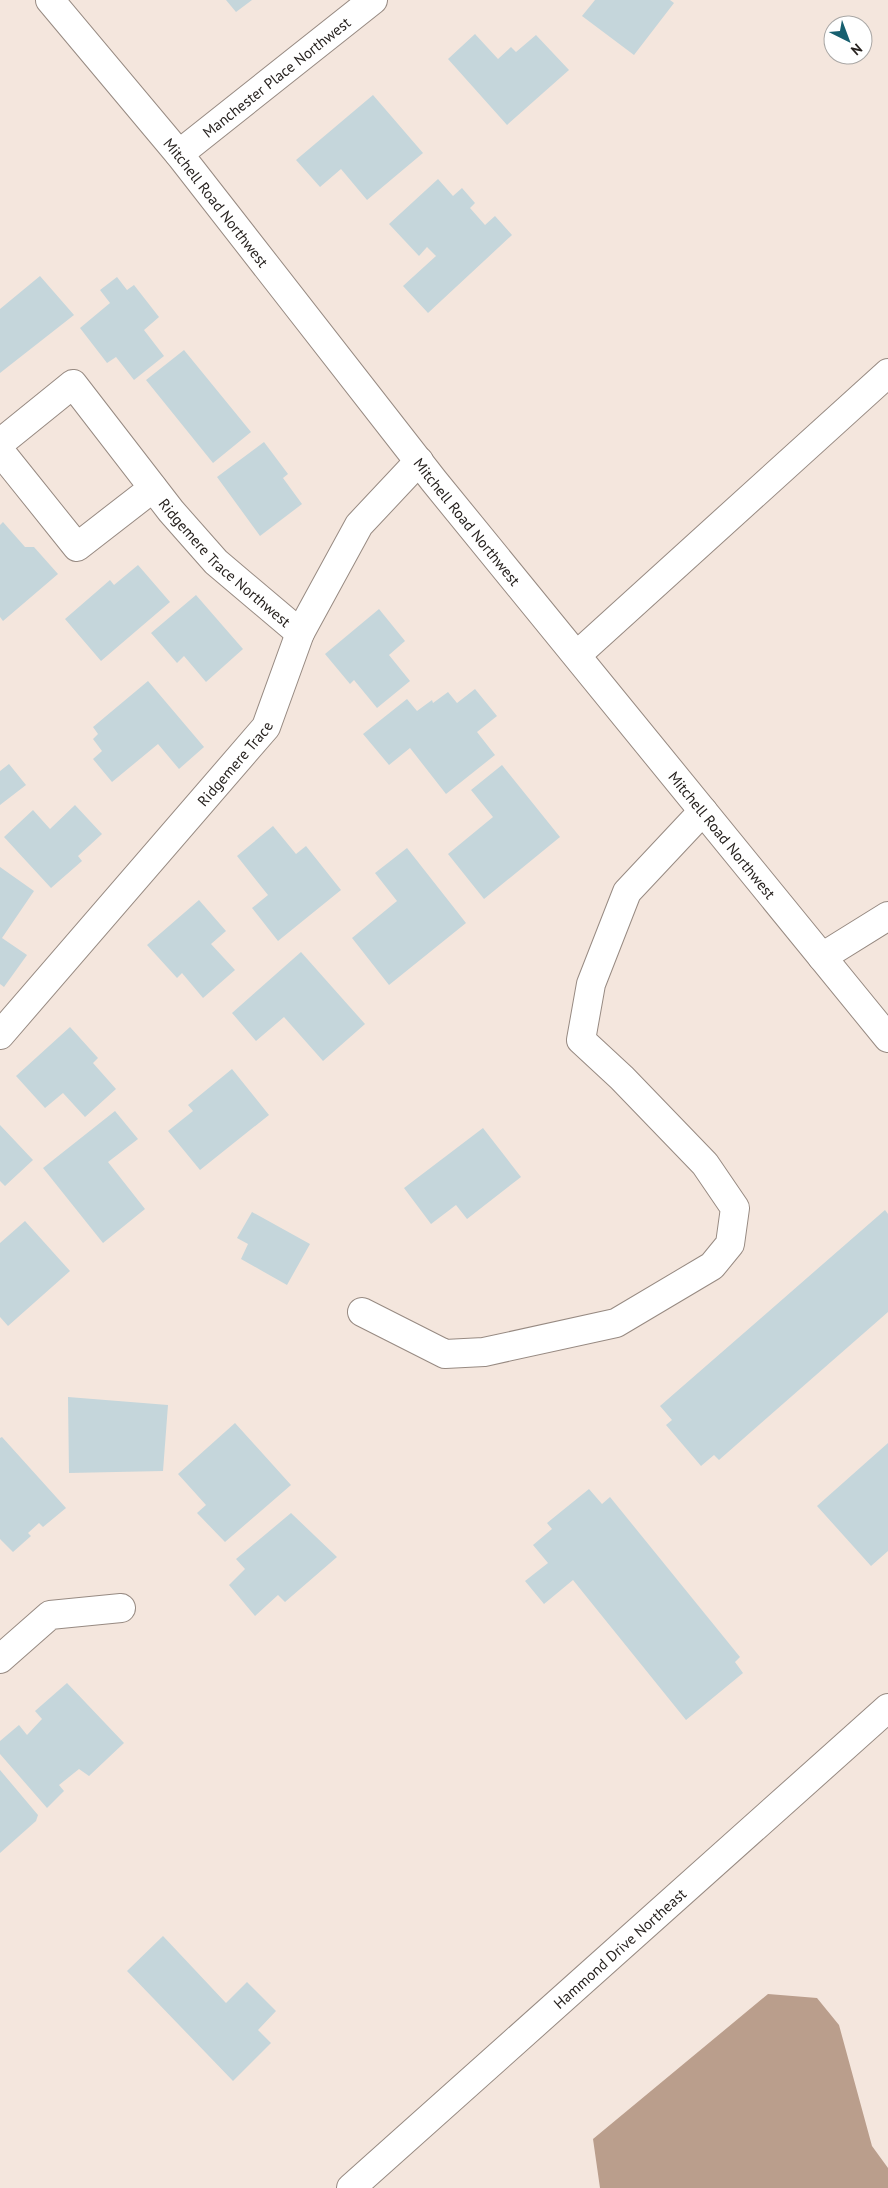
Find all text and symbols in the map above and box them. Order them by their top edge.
street label: Manchester Place Northwest [198,12,354,141]
north arrow [823,15,873,65]
text: N [847,40,866,59]
street label: Mitchell Road Northwest [160,134,273,271]
street label: Mitchell Road Northwest [410,454,525,589]
street label: Ridgemere Trace Northwest [155,494,295,631]
street label: Ridgemere Trace [193,719,277,810]
street label: Mitchell Road Northwest [665,767,780,902]
street label: Hammond Drive Northeast [549,1884,690,2012]

